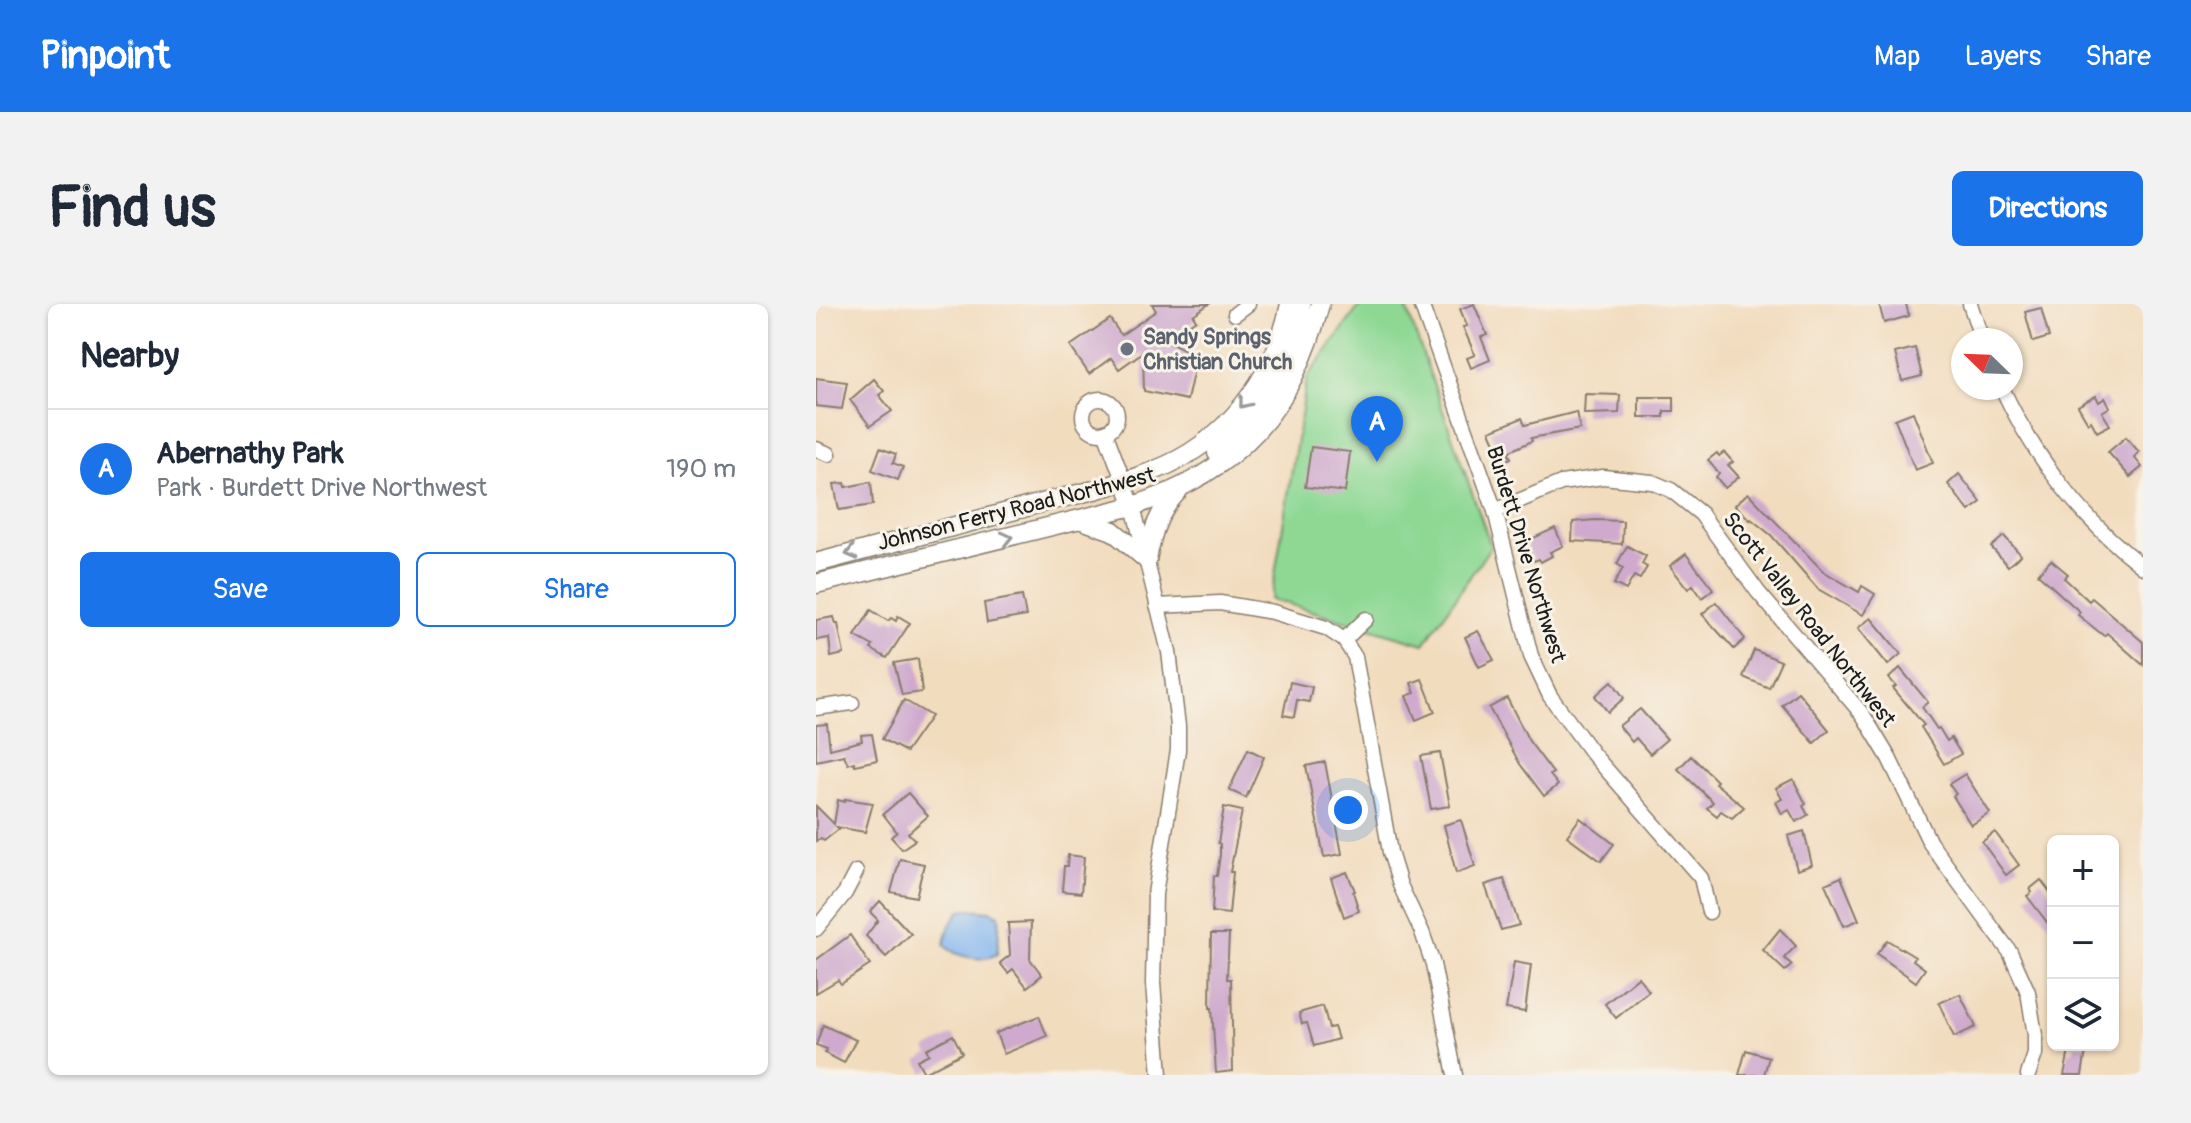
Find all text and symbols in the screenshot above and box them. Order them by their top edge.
text: Pinpoint [40,32,170,80]
text: Map [1874,39,1920,74]
text: Layers [1964,39,2041,74]
text: Share [2085,39,2151,74]
button: Directions [1952,171,2143,246]
text: Find us [48,174,216,243]
place label: Sandy Springs Christian Church [1143,323,1292,376]
north arrow [1951,328,2023,400]
text: Nearby [80,335,179,378]
marker: Sandy Springs Christian Church [1118,340,1136,358]
one-way arrow [1239,394,1254,408]
pin: A [1351,396,1403,462]
text: Abernathy Park [156,435,344,472]
street label: Burdett Drive Northwest [1480,443,1572,666]
text: A [98,453,114,485]
text: 190 m [666,453,736,485]
street label: Johnson Ferry Road Northwest [875,461,1158,557]
text: Park · Burdett Drive Northwest [156,472,487,504]
street label: Scott Valley Road Northwest [1716,506,1902,733]
one-way arrow [1000,530,1014,547]
one-way arrow [845,544,859,561]
button: Save [80,552,400,627]
button: Share [416,552,736,627]
your location [1328,790,1368,830]
map controls [2047,835,2119,1051]
button: + [2047,835,2119,907]
button: − [2047,907,2119,979]
button: layers [2047,979,2119,1051]

